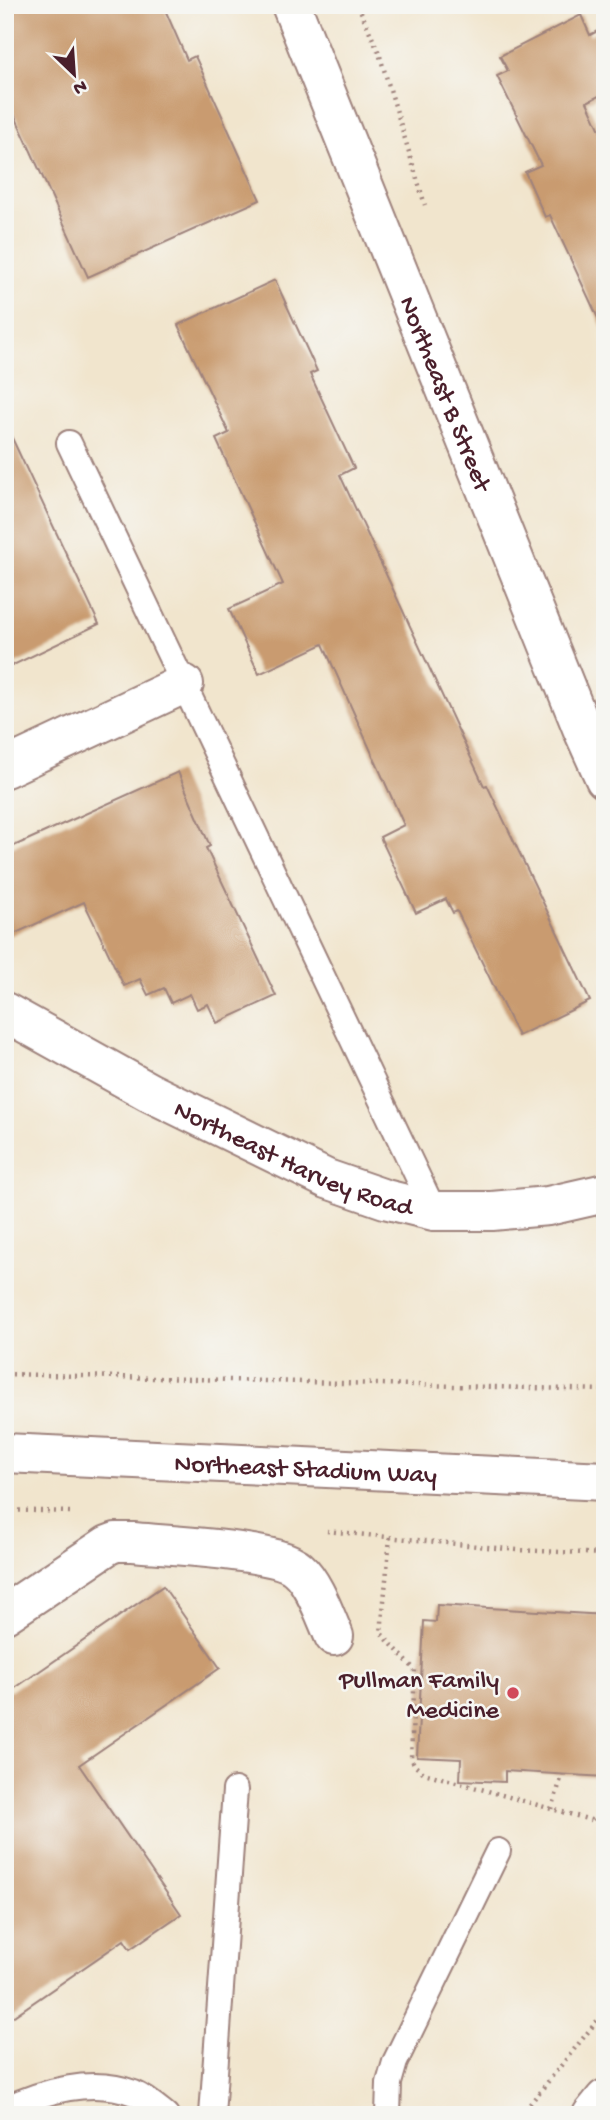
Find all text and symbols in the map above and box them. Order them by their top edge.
north arrow [38,38,108,108]
text: N [69,73,90,99]
street label: Northeast B Street [390,292,497,499]
street label: Northeast Harvey Road [168,1095,417,1226]
street label: Northeast Stadium Way [174,1450,438,1493]
place label: Pullman Family Medicine [338,1667,500,1728]
marker: Pullman Family Medicine [505,1685,521,1701]

